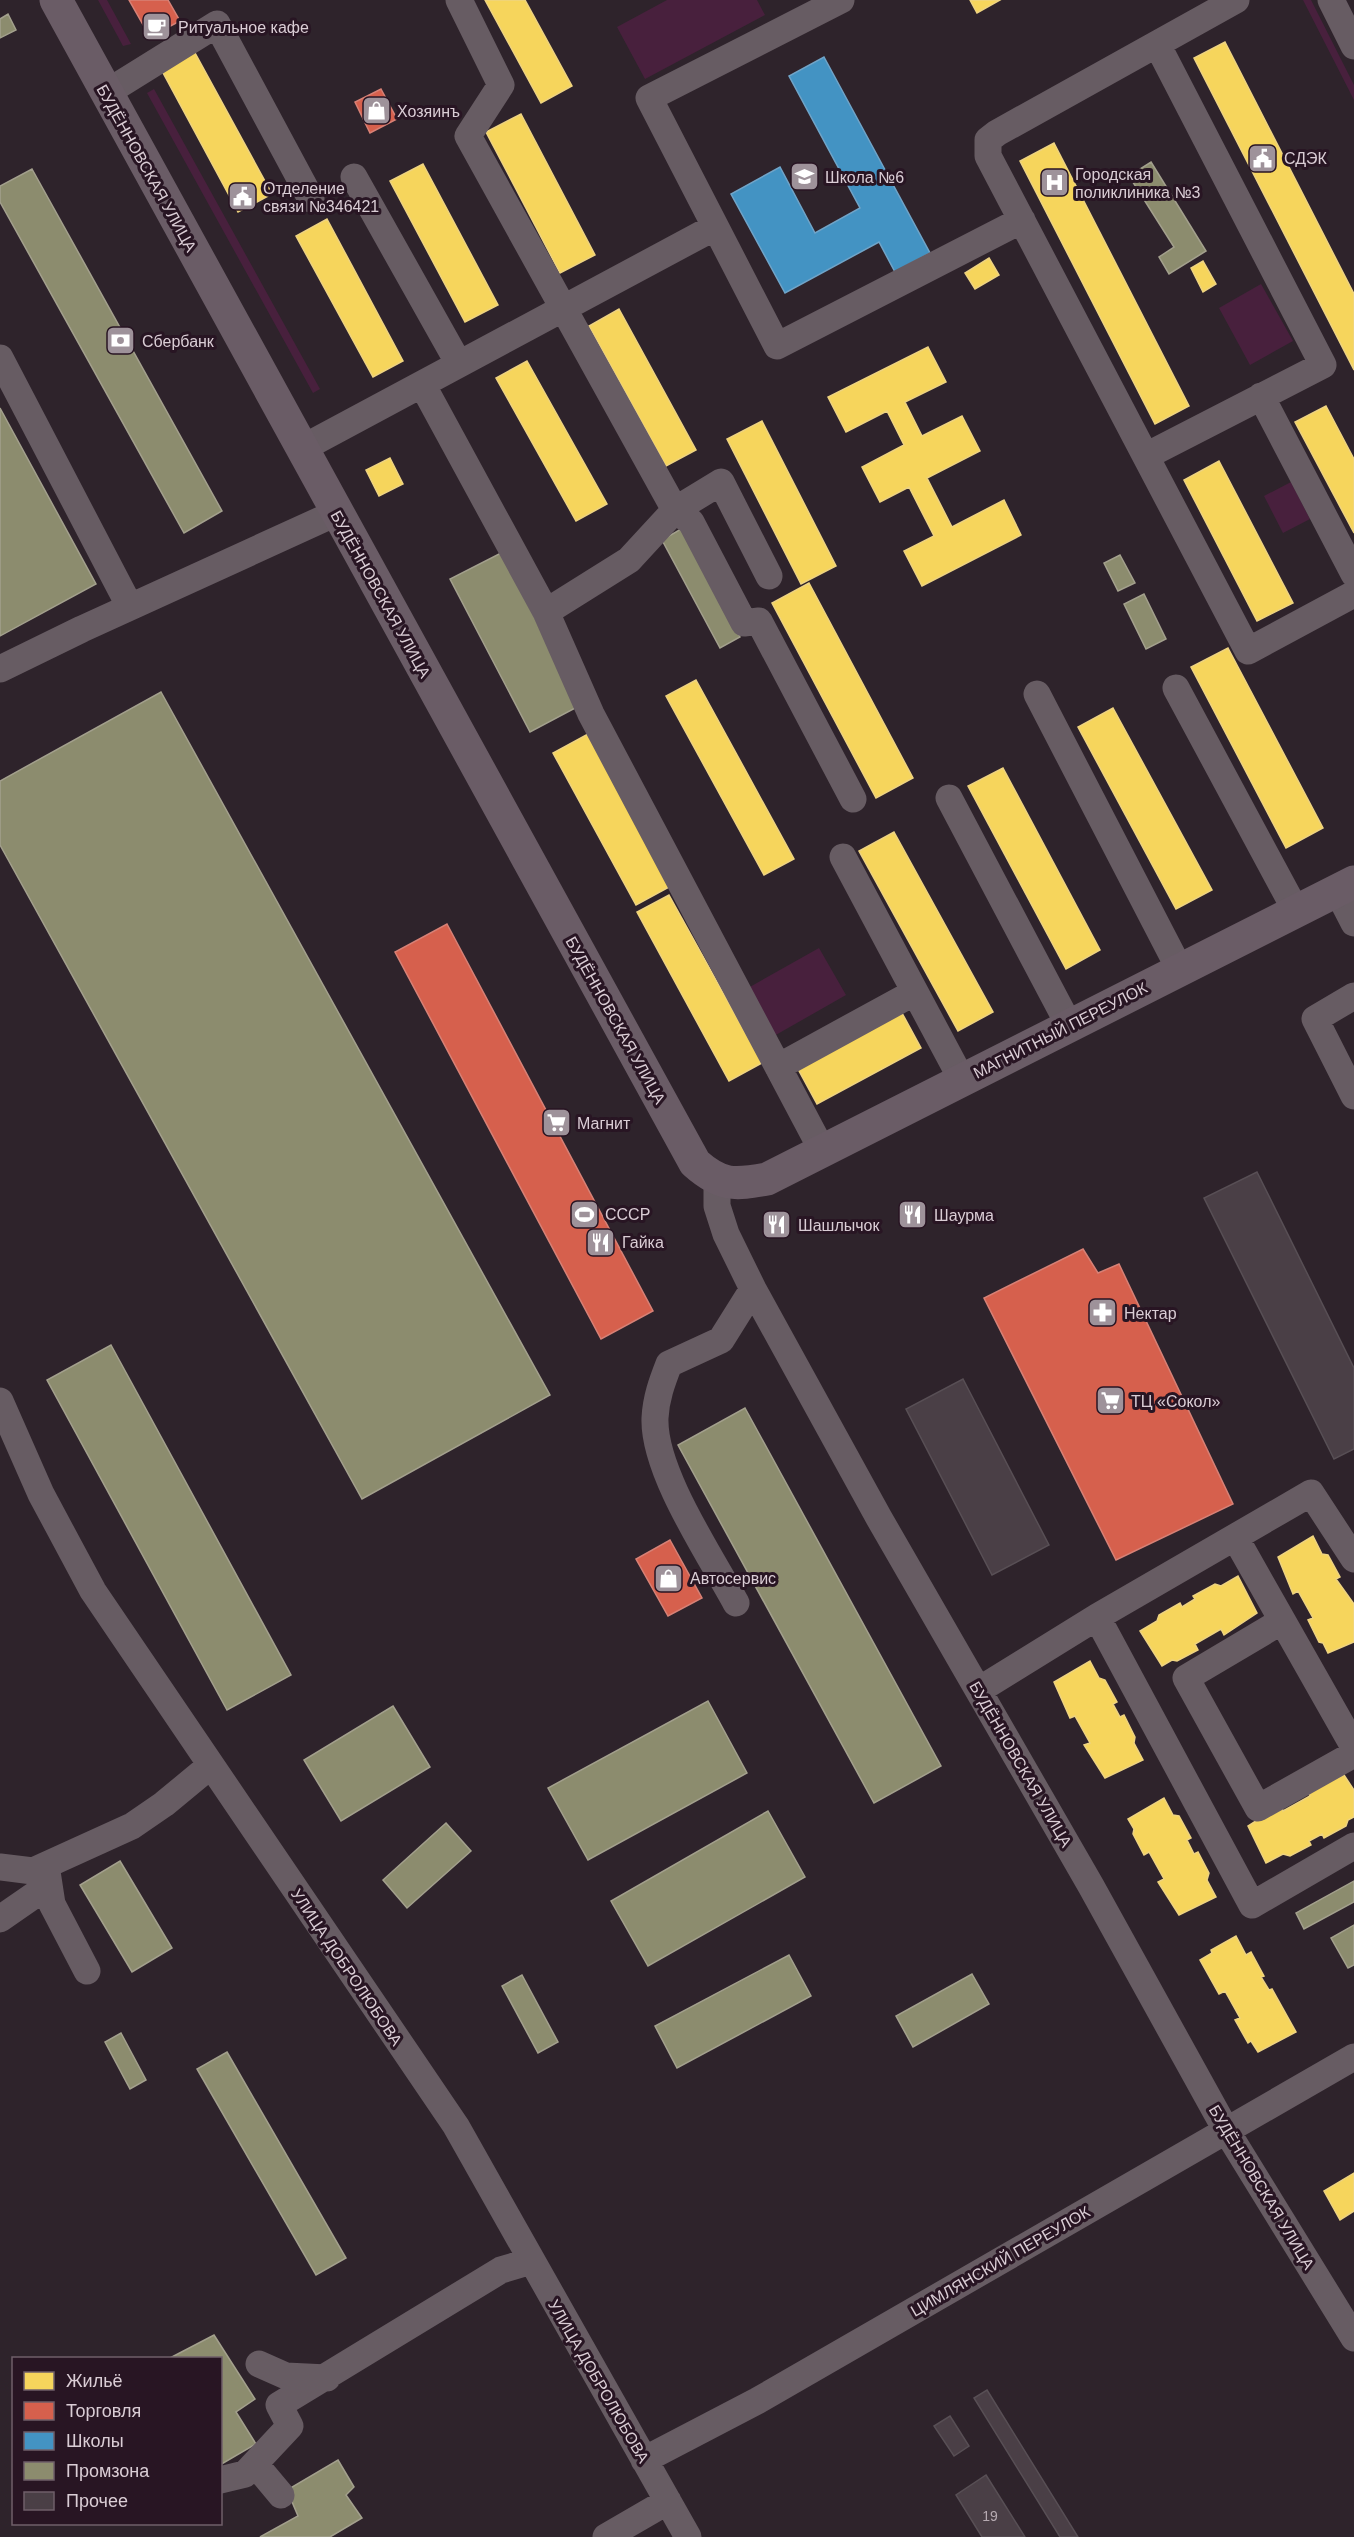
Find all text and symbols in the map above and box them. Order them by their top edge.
cafe icon: Ритуальное кафе [141,11,173,43]
place label: Ритуальное кафе [178,19,309,36]
street label: БУДЁННОВСКАЯ УЛИЦА [93,82,200,255]
shop icon: Хозяинъ [360,95,392,127]
place label: Хозяинъ [397,103,460,120]
public building icon: СДЭК [1247,142,1279,174]
place label: СДЭК [1284,150,1328,167]
school or university icon: Школа №6 [788,161,820,193]
place label: Городская поликлиника №3 [1075,166,1201,201]
hospital icon: Городская поликлиника №3 [1038,167,1070,199]
place label: Школа №6 [825,169,904,186]
place label: Отделение связи №346421 [263,180,379,215]
public building icon: Отделение связи №346421 [226,181,258,213]
bank icon: Сбербанк [105,325,137,357]
place label: Сбербанк [142,333,215,350]
street label: БУДЁННОВСКАЯ УЛИЦА [327,508,434,681]
street label: БУДЁННОВСКАЯ УЛИЦА [562,934,669,1107]
street label: МАГНИТНЫЙ ПЕРЕУЛОК [970,978,1150,1082]
supermarket icon: Магнит [540,1107,572,1139]
place label: Магнит [577,1115,631,1132]
sports icon: СССР [568,1198,600,1230]
restaurant icon: Шаурма [897,1199,929,1231]
place label: СССР [605,1206,650,1223]
place label: Шаурма [934,1207,994,1224]
restaurant icon: Шашлычок [761,1209,793,1241]
place label: Шашлычок [798,1217,880,1234]
restaurant icon: Гайка [585,1226,617,1258]
place label: Гайка [622,1234,664,1251]
pharmacy icon: Нектар [1087,1297,1119,1329]
place label: Нектар [1124,1305,1177,1322]
supermarket icon: ТЦ «Сокол» [1094,1385,1126,1417]
place label: ТЦ «Сокол» [1131,1393,1220,1410]
shop icon: Автосервис [653,1562,685,1594]
place label: Автосервис [690,1570,776,1587]
street label: БУДЁННОВСКАЯ УЛИЦА [966,1678,1075,1850]
street label: УЛИЦА ДОБРОЛЮБОВА [288,1886,406,2049]
street label: БУДЁННОВСКАЯ УЛИЦА [1206,2102,1318,2273]
street label: ЦИМЛЯНСКИЙ ПЕРЕУЛОК [907,2202,1093,2320]
street label: УЛИЦА ДОБРОЛЮБОВА [545,2297,652,2466]
legend [12,2357,222,2525]
text: Жильё [66,2371,123,2391]
text: Торговля [66,2401,141,2421]
text: Школы [66,2431,124,2451]
text: Промзона [66,2461,150,2481]
text: Прочее [66,2491,128,2511]
house number: 19 [982,2508,998,2524]

